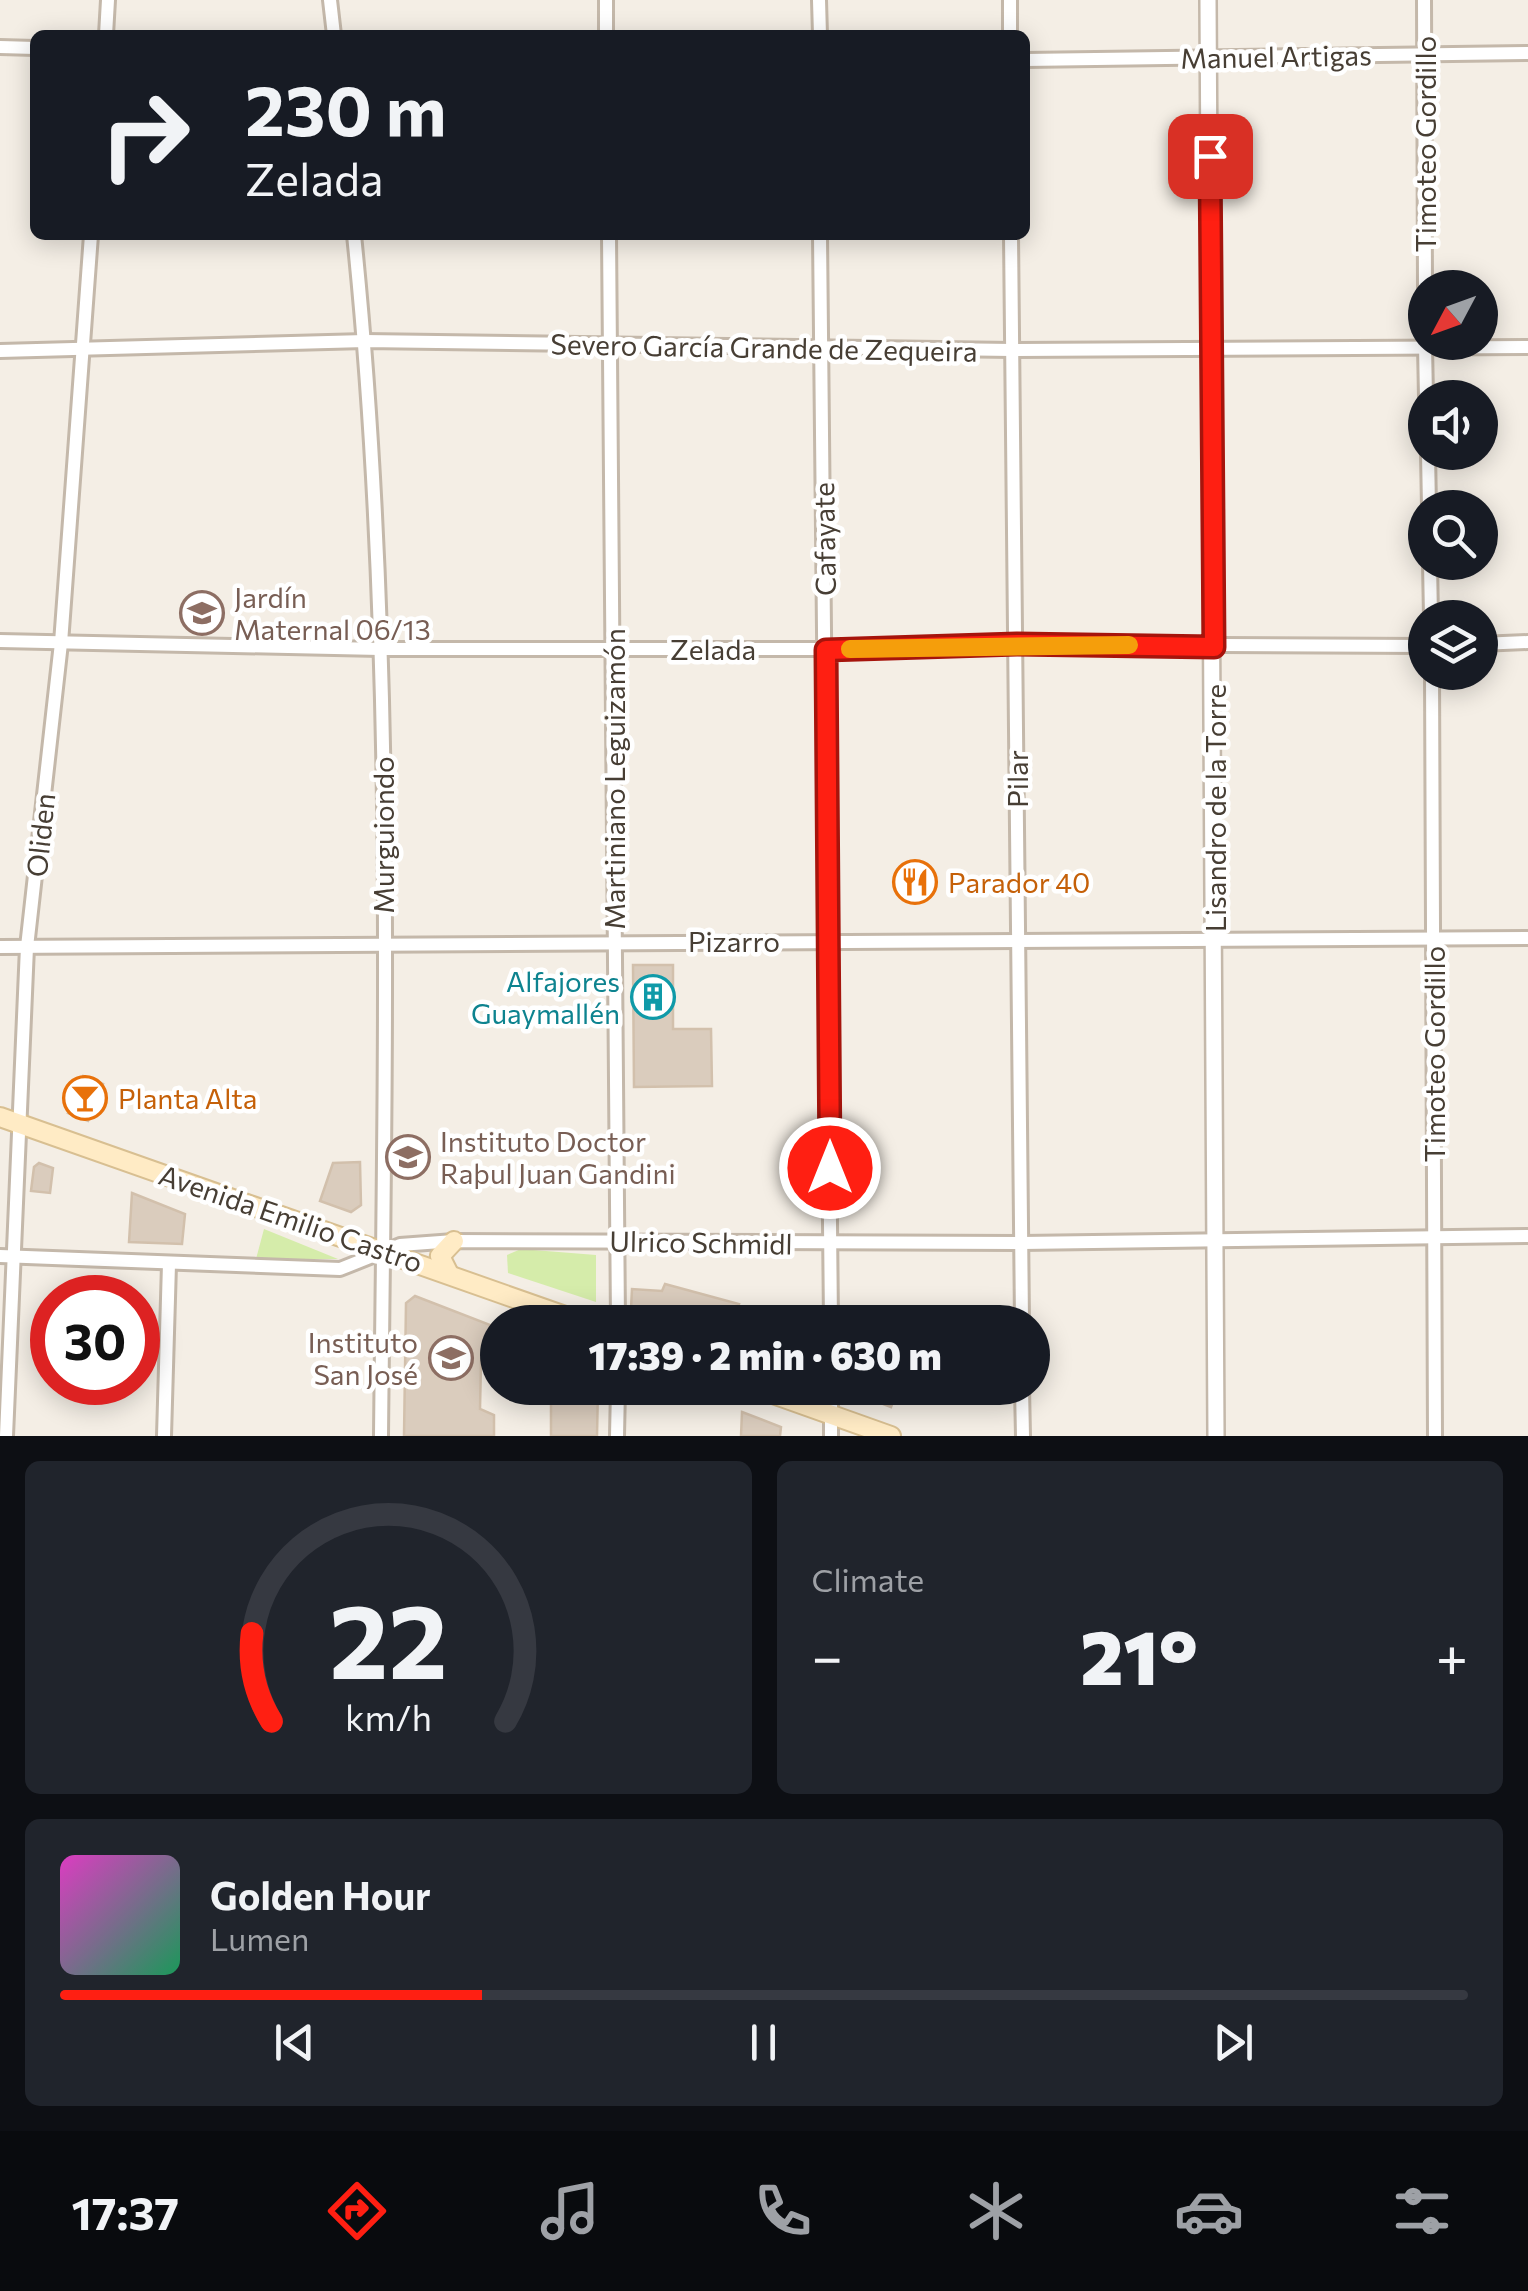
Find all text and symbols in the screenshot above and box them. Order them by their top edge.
street label: Timoteo Gordillo [1408,36,1442,252]
street label: Manuel Artigas [1180,37,1372,75]
text: 230 m [245,65,447,150]
icon: right [80,70,210,200]
pin [1168,114,1253,199]
icon: arrive [1183,129,1238,184]
text: Zelada [245,150,383,205]
north arrow [1408,270,1498,360]
map controls [1408,270,1498,690]
street label: Severo García Grande de Zequeira [550,326,978,368]
button: sound [1408,380,1498,470]
street label: Cafayate [806,482,842,596]
button: search [1408,490,1498,580]
place label: Jardín Maternal 06/13 [234,580,431,646]
school or university icon: Jardín Maternal 06/13 [179,590,225,636]
button: layers [1408,600,1498,690]
street label: Martiniano Leguizamón [597,628,631,930]
street label: Zelada [670,632,756,666]
street label: Lisandro de la Torre [1198,684,1232,932]
street label: Pilar [1000,750,1034,808]
street label: Murguiondo [366,756,400,914]
street label: Oliden [19,791,61,879]
restaurant icon: Parador 40 [892,859,938,905]
place label: Parador 40 [948,865,1090,899]
street label: Pizarro [688,924,780,958]
street label: Timoteo Gordillo [1417,946,1451,1162]
place label: Alfajores Guaymallén [471,964,620,1030]
building icon: Alfajores Guaymallén [630,974,676,1020]
bar icon: Planta Alta [62,1075,108,1121]
place label: Planta Alta [118,1081,257,1115]
position arrow [778,1116,882,1220]
place label: Instituto Doctor Raþul Juan Gandini [440,1124,676,1190]
school or university icon: Instituto Doctor Raþul Juan Gandini [385,1134,431,1180]
street label: Avenida Emilio Castro [155,1157,427,1279]
street label: Ulrico Schmidl [609,1223,793,1261]
speed limit sign: 30 [30,1275,160,1405]
place label: Instituto San José [308,1325,418,1391]
text: 17:39 · 2 min · 630 m [588,1331,942,1378]
school or university icon: Instituto San José [428,1335,474,1381]
text: Climate [812,1559,924,1599]
text: 22 [329,1573,447,1700]
text: 21° [1080,1609,1198,1700]
text: − [812,1621,843,1688]
text: + [1436,1621,1468,1688]
text: km/h [345,1695,432,1738]
text: Golden Hour [210,1871,431,1918]
text: Lumen [210,1918,309,1958]
icon: previous [267,2015,322,2070]
icon: pause [736,2015,791,2070]
icon: next [1206,2015,1261,2070]
icon: directions [322,2176,392,2246]
icon: music [535,2176,605,2246]
icon: phone [748,2176,818,2246]
icon: climate [961,2176,1031,2246]
icon: car [1174,2176,1244,2246]
icon: filters [1387,2176,1457,2246]
text: 17:37 [71,2184,179,2239]

